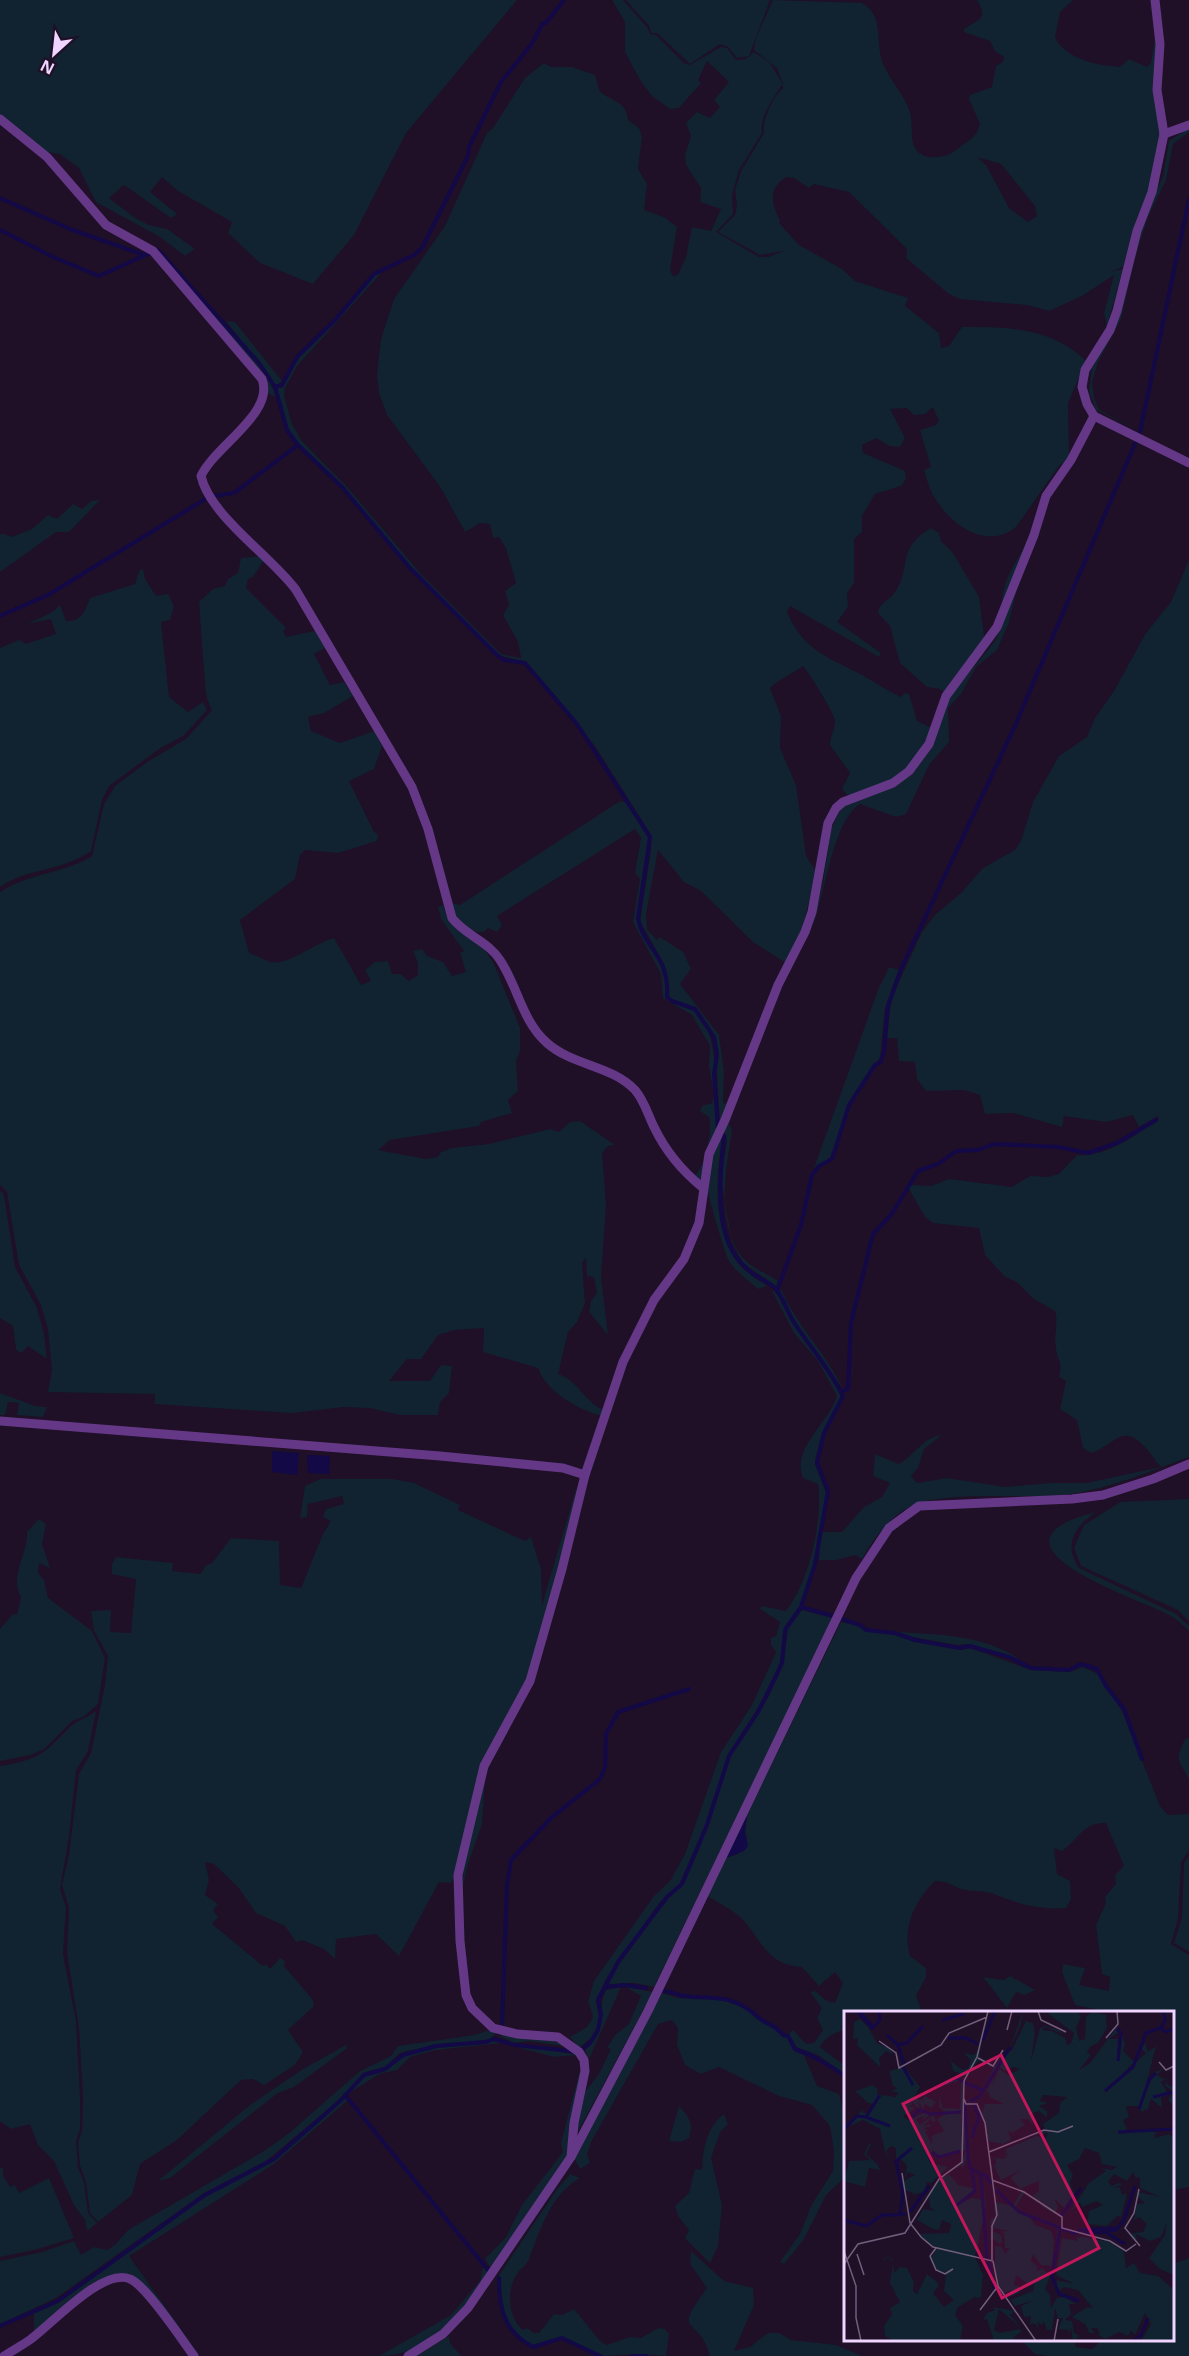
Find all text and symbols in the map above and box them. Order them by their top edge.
north arrow [24,24,84,84]
text: N [36,55,58,80]
inset map [844,2011,1174,2341]

